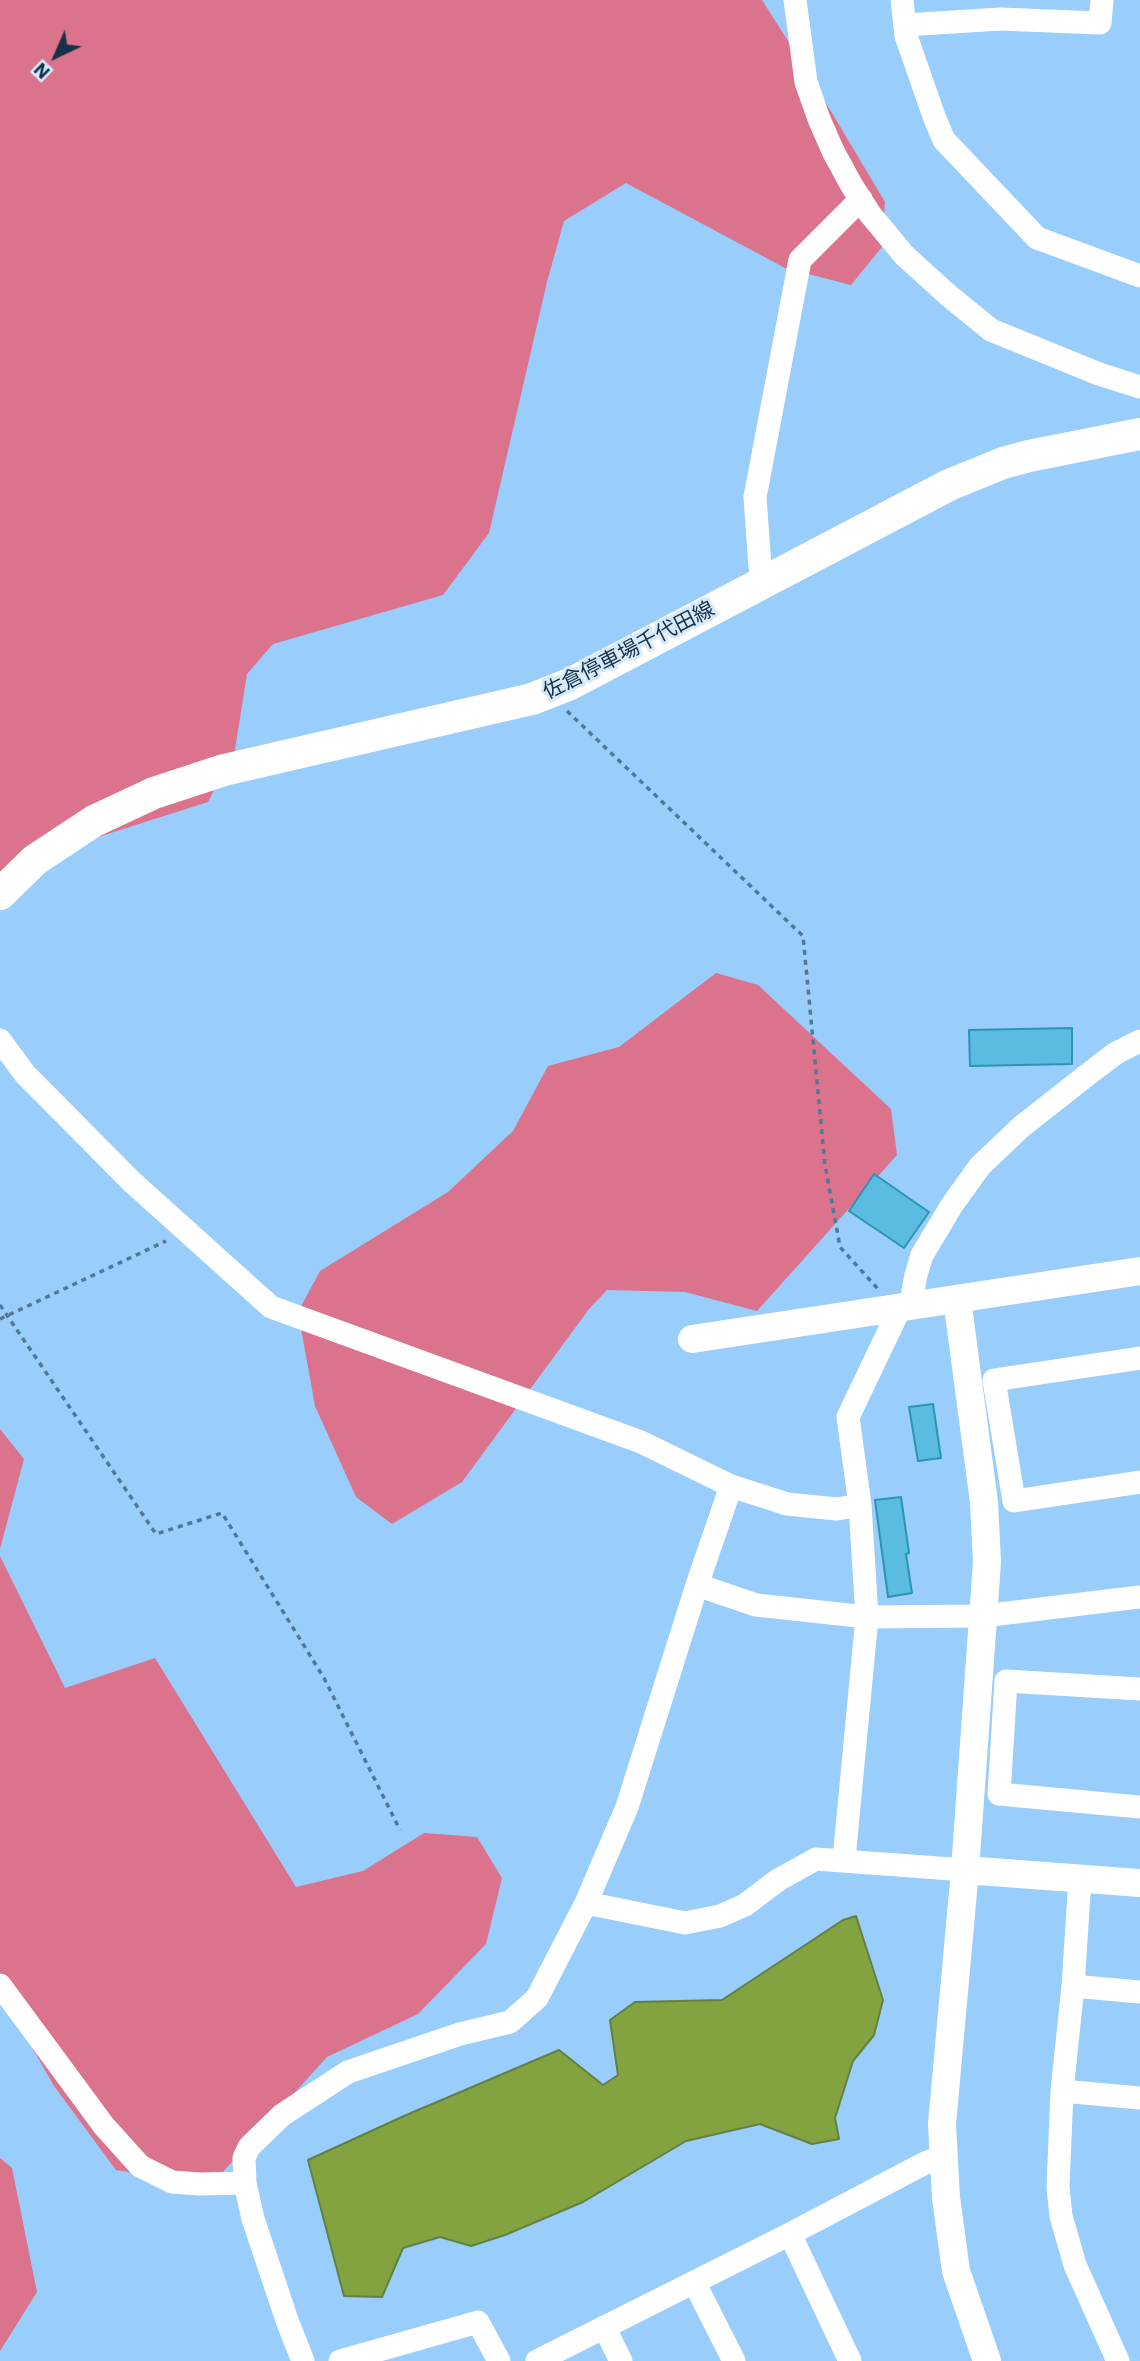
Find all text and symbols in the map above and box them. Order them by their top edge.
north arrow [21,21,91,91]
text: N [28,58,55,85]
street label: 佐倉停車場千代田線 [539,597,719,705]

